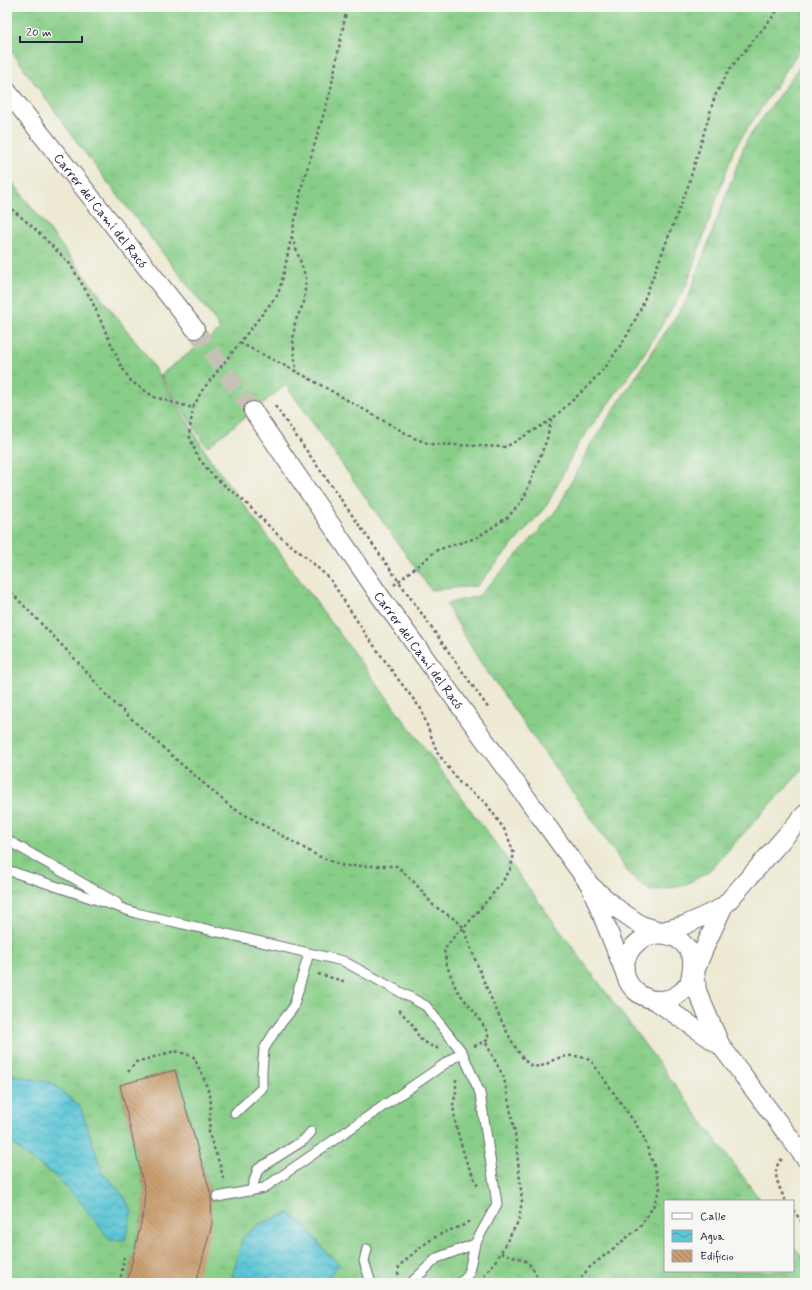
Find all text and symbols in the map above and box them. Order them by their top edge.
scale bar [20,18,82,44]
text: 20 m [26,25,52,41]
street label: Carrer del Camí del Racó [49,150,151,272]
street label: Carrer del Camí del Racó [369,588,467,713]
legend [664,1200,794,1272]
text: Calle [700,1209,726,1225]
text: Agua [700,1229,725,1245]
text: Edificio [700,1249,734,1265]

